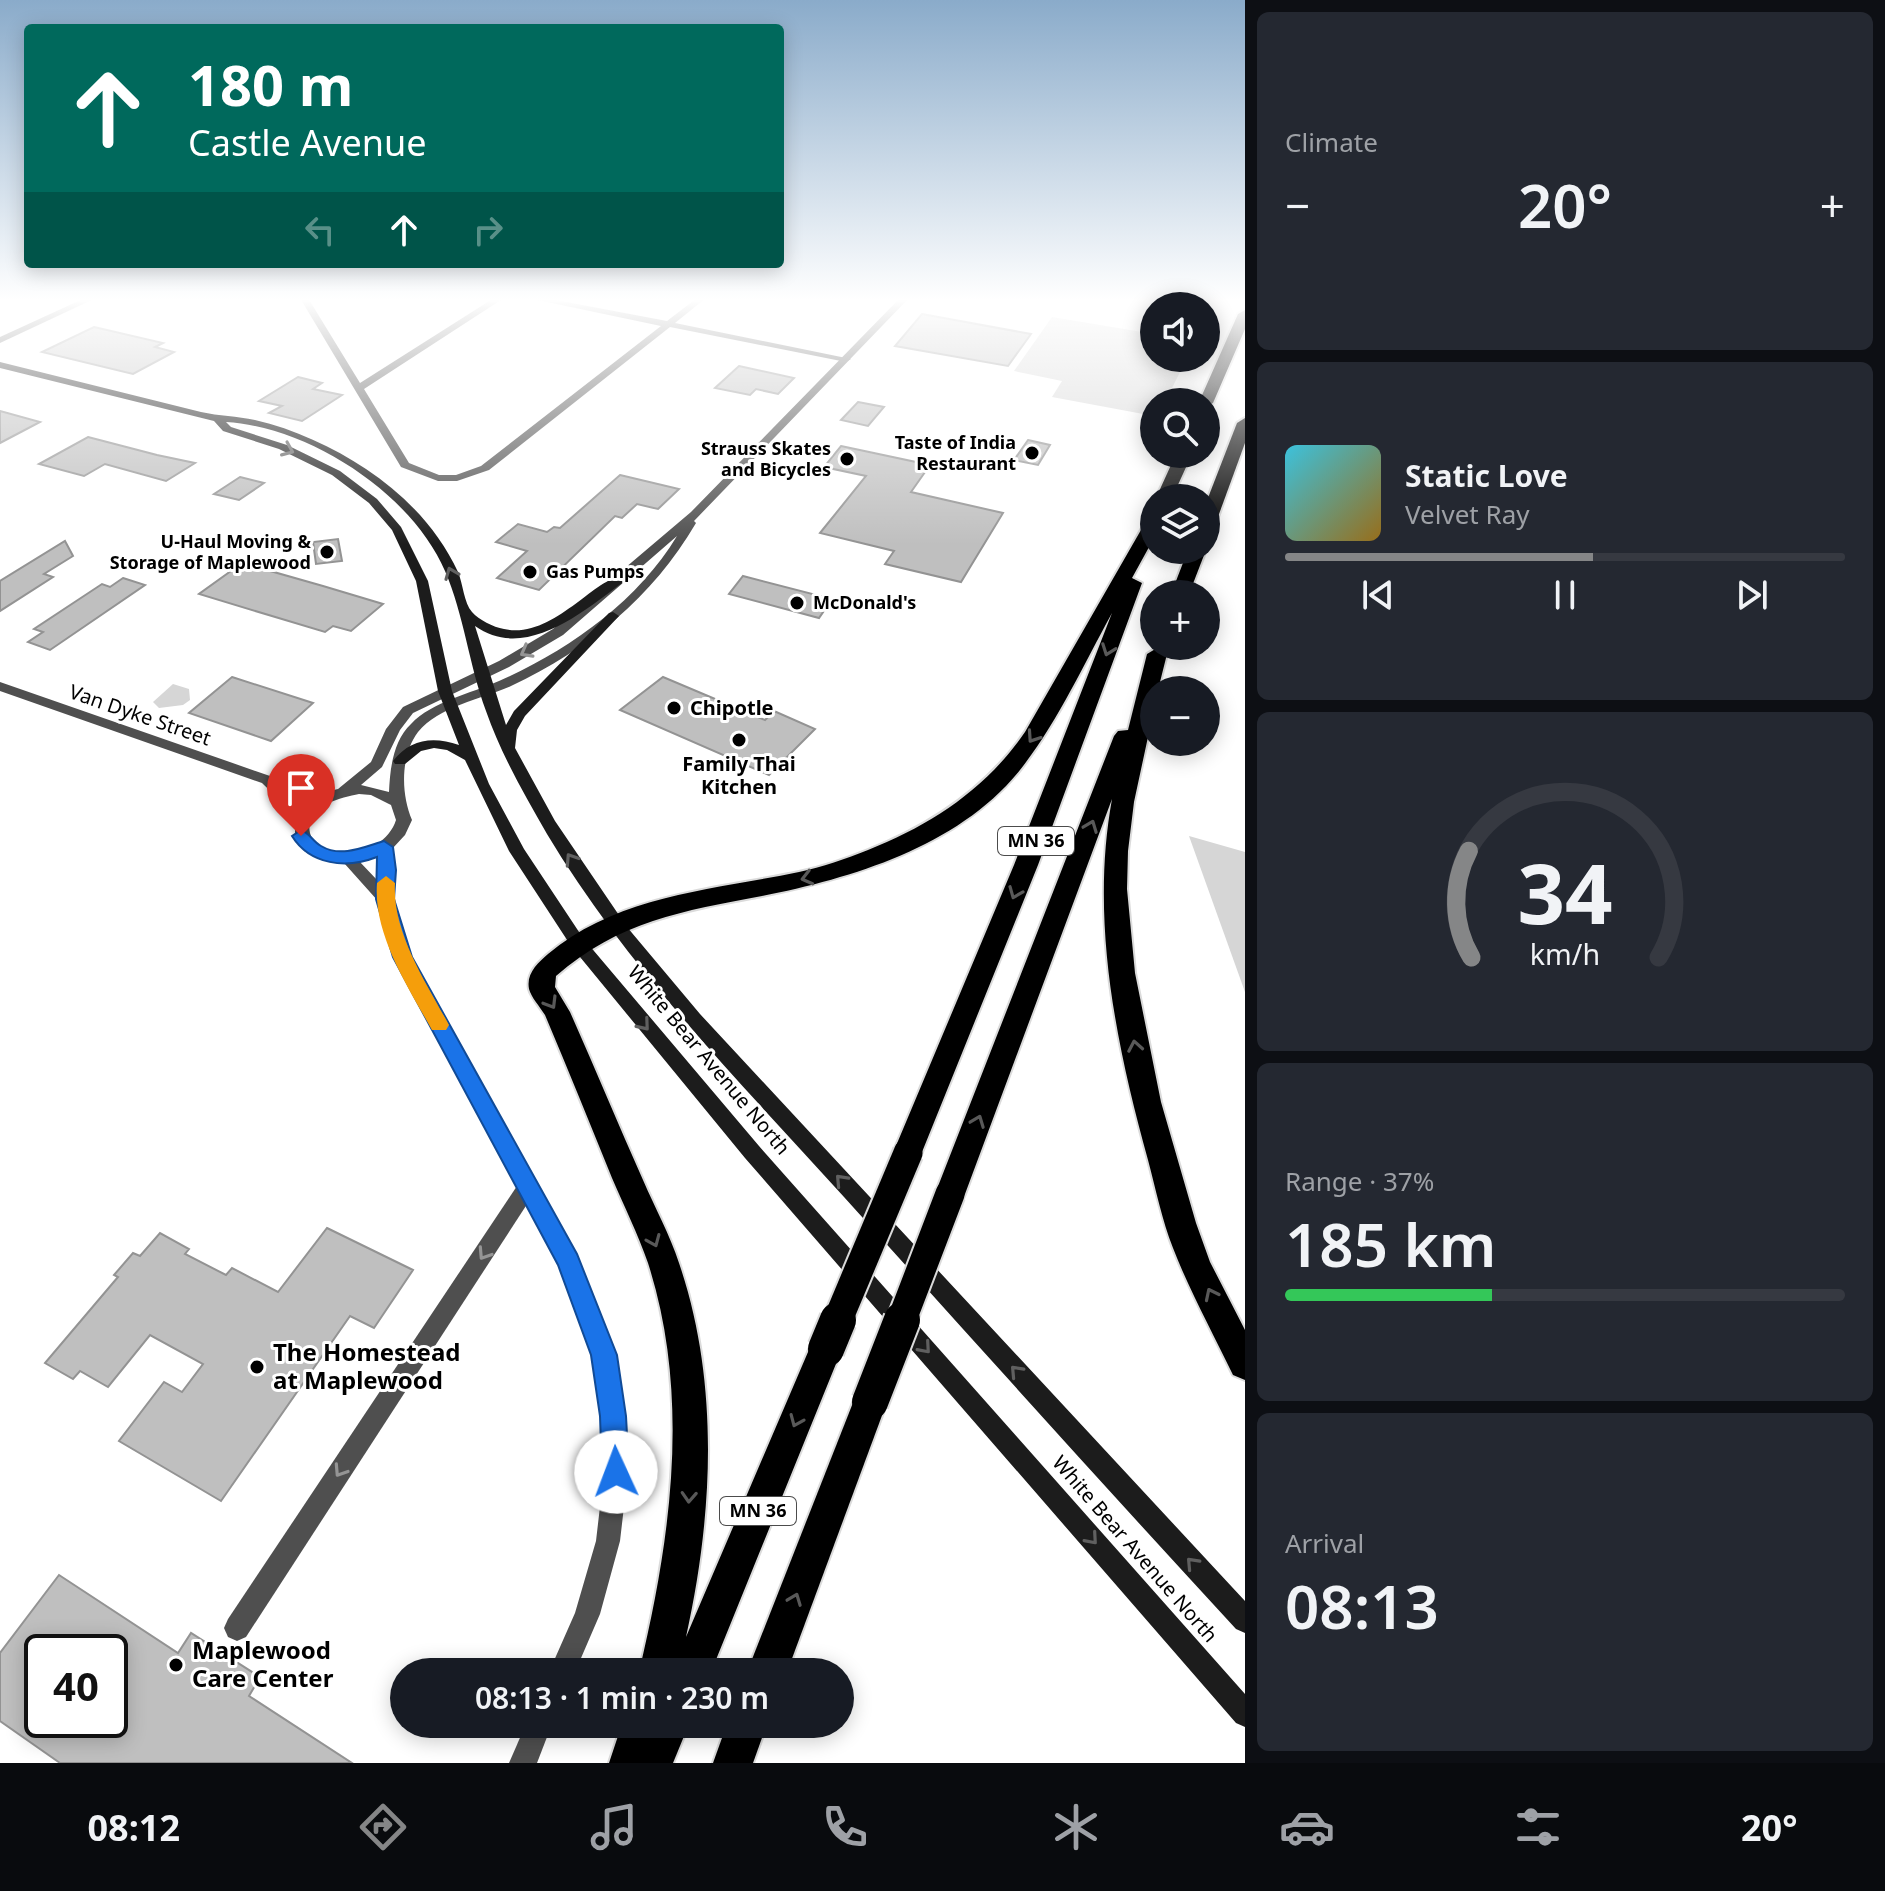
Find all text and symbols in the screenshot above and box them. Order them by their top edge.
text: 180 m [188,46,353,122]
icon: ahead [56,56,160,160]
text: Castle Avenue [188,118,427,167]
text: Climate [1285,124,1378,160]
text: 20° [1518,164,1612,246]
text: − [1285,175,1310,235]
text: + [1820,175,1845,235]
icon: left [298,208,342,252]
icon: ahead [382,208,426,252]
icon: right [466,208,510,252]
map controls [1140,292,1220,756]
button: sound [1140,292,1220,372]
button: search [1140,388,1220,468]
place label: Taste of India Restaurant [895,430,1016,475]
place label: Strauss Skates and Bicycles [701,436,831,481]
one-way arrow [280,440,295,456]
marker: Taste of India Restaurant [1023,444,1041,462]
marker: Strauss Skates and Bicycles [838,450,856,468]
text: Static Love [1405,455,1568,496]
button: layers [1140,484,1220,564]
text: Velvet Ray [1405,496,1530,532]
place label: U-Haul Moving & Storage of Maplewood [110,529,311,574]
marker: U-Haul Moving & Storage of Maplewood [318,543,336,561]
place label: Gas Pumps [546,559,644,583]
marker: Gas Pumps [521,563,539,581]
one-way arrow [444,567,461,581]
icon: previous [1356,573,1400,617]
icon: pause [1543,573,1587,617]
icon: next [1730,573,1774,617]
button: + [1140,580,1220,660]
place label: McDonald's [813,590,916,614]
marker: McDonald's [788,594,806,612]
one-way arrow [520,642,534,657]
one-way arrow [1102,642,1118,656]
button: − [1140,676,1220,756]
street label: Van Dyke Street [66,678,215,751]
place label: Chipotle [690,694,774,721]
marker: Chipotle [665,699,683,717]
one-way arrow [1028,728,1043,742]
marker: Family Thai Kitchen [730,731,748,749]
place label: Family Thai Kitchen [682,750,796,800]
pin [267,754,335,836]
icon: arrive [279,766,323,810]
one-way arrow [1081,820,1098,834]
road number: MN 36 [998,827,1074,855]
text: 34 [1517,834,1613,947]
one-way arrow [566,853,581,868]
one-way arrow [800,868,814,885]
one-way arrow [1008,885,1025,899]
text: km/h [1530,934,1600,973]
street label: White Bear Avenue North [622,959,797,1160]
one-way arrow [541,994,557,1009]
one-way arrow [634,1016,649,1030]
one-way arrow [1128,1039,1145,1053]
one-way arrow [968,1115,985,1129]
text: Range · 37% [1285,1163,1434,1199]
one-way arrow [836,1174,850,1189]
text: 185 km [1285,1203,1496,1285]
one-way arrow [644,1233,661,1247]
one-way arrow [478,1246,493,1260]
one-way arrow [1205,1287,1221,1302]
place label: The Homestead at Maplewood [273,1335,460,1396]
one-way arrow [915,1339,929,1354]
marker: The Homestead at Maplewood [248,1358,266,1376]
one-way arrow [1012,1366,1026,1381]
one-way arrow [789,1413,805,1427]
position arrow [574,1430,658,1514]
street label: White Bear Avenue North [1047,1449,1224,1648]
one-way arrow [335,1463,350,1477]
one-way arrow [680,1491,697,1503]
road number: MN 36 [720,1497,796,1525]
text: Arrival [1285,1525,1364,1561]
one-way arrow [1082,1530,1097,1545]
one-way arrow [1187,1558,1201,1572]
text: 08:13 [1285,1565,1439,1647]
one-way arrow [785,1593,802,1607]
place label: Maplewood Care Center [192,1633,334,1694]
speed limit sign: 40 [24,1634,128,1738]
marker: Maplewood Care Center [167,1656,185,1674]
text: 08:13 · 1 min · 230 m [475,1677,769,1718]
icon: directions [355,1799,411,1855]
icon: music [586,1799,642,1855]
icon: phone [817,1799,873,1855]
icon: climate [1048,1799,1104,1855]
icon: car [1279,1799,1335,1855]
icon: filters [1510,1799,1566,1855]
text: 08:12 [88,1803,180,1852]
text: 20° [1741,1803,1797,1852]

